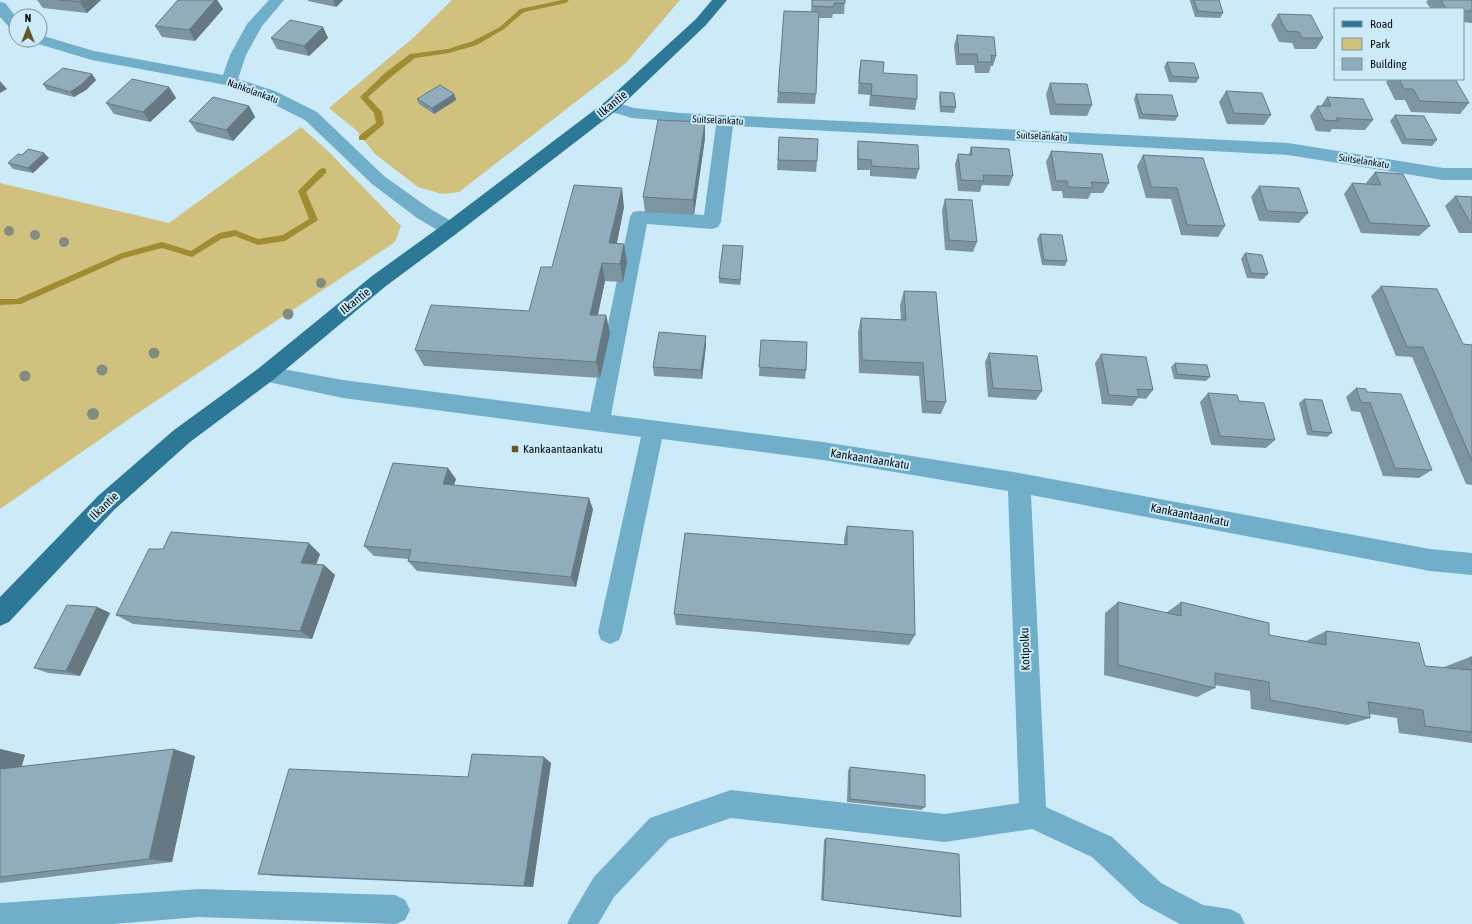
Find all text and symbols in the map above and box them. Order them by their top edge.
north arrow [8,8,48,48]
legend [1334,8,1464,80]
text: N [25,12,31,24]
text: Road [1370,17,1393,31]
text: Park [1370,37,1391,51]
text: Building [1370,57,1408,71]
street label: Nahkolankatu [226,77,280,105]
street label: Ilkantie [594,88,630,120]
street label: Suitselankatu [692,113,744,127]
street label: Suitselankatu [1016,129,1068,143]
street label: Suitselankatu [1338,152,1390,170]
street label: Ilkantie [337,285,373,317]
place label: Kankaantaankatu [523,442,603,456]
marker: Kankaantaankatu [510,444,520,454]
street label: Kankaantaankatu [829,446,911,472]
street label: Ilkantie [87,489,121,523]
street label: Kankaantaankatu [1149,501,1231,530]
street label: Kotipolku [1017,627,1033,671]

